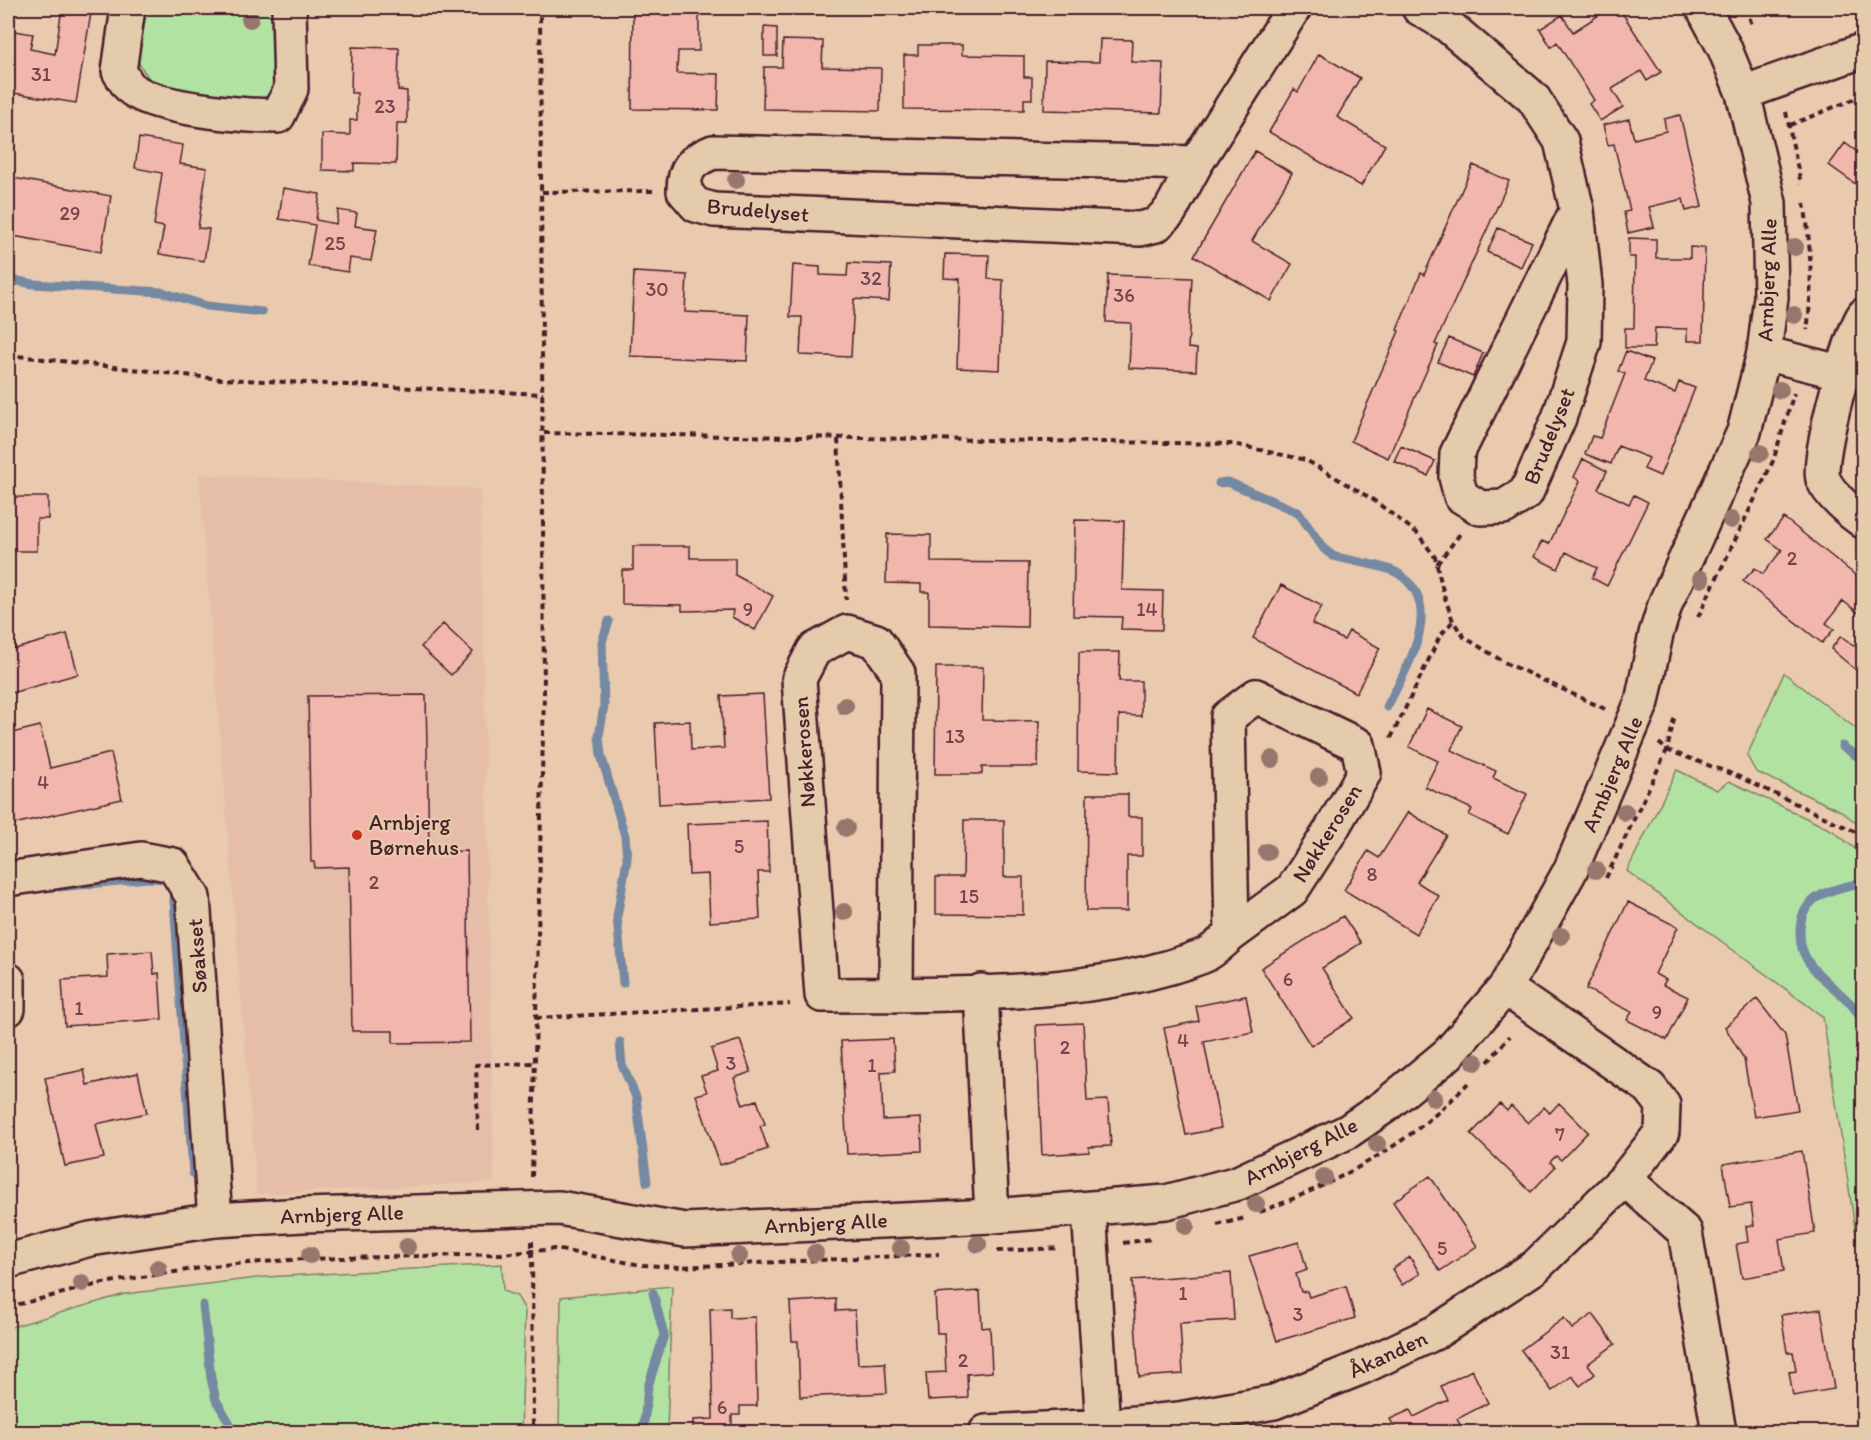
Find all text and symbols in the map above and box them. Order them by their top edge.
house number: 31 [31,62,51,86]
house number: 23 [374,94,396,118]
street label: Brudelyset [706,192,810,228]
house number: 29 [60,201,80,225]
street label: Arnbjerg Alle [1751,218,1783,342]
house number: 25 [324,231,346,255]
house number: 32 [860,266,882,290]
house number: 30 [645,277,669,301]
house number: 36 [1113,283,1135,307]
street label: Brudelyset [1517,383,1581,489]
house number: 2 [1787,546,1798,570]
house number: 9 [743,597,753,621]
house number: 14 [1136,597,1158,621]
street label: Nøkkerosen [787,695,821,808]
street label: Arnbjerg Alle [1575,712,1649,836]
house number: 13 [945,724,965,748]
house number: 4 [37,770,49,794]
street label: Nøkkerosen [1286,778,1368,887]
place label: Arnbjerg Børnehus [369,809,459,861]
marker: Arnbjerg Børnehus [350,828,364,842]
house number: 5 [734,834,744,858]
house number: 8 [1367,862,1378,886]
house number: 2 [369,870,380,894]
house number: 15 [959,884,979,908]
street label: Søakset [181,918,213,994]
house number: 6 [1283,967,1293,991]
house number: 1 [74,996,84,1020]
house number: 9 [1652,1000,1662,1024]
house number: 4 [1177,1028,1189,1052]
house number: 2 [1060,1035,1071,1059]
house number: 3 [726,1051,737,1075]
house number: 1 [867,1053,877,1077]
street label: Arnbjerg Alle [1240,1111,1362,1191]
house number: 7 [1555,1122,1565,1146]
street label: Arnbjerg Alle [280,1198,404,1230]
street label: Arnbjerg Alle [764,1206,888,1240]
house number: 5 [1437,1236,1447,1260]
house number: 1 [1178,1281,1188,1305]
house number: 3 [1293,1302,1304,1326]
street label: Åkanden [1344,1324,1432,1384]
house number: 31 [1550,1340,1570,1364]
house number: 2 [958,1348,969,1372]
house number: 6 [717,1395,727,1419]

